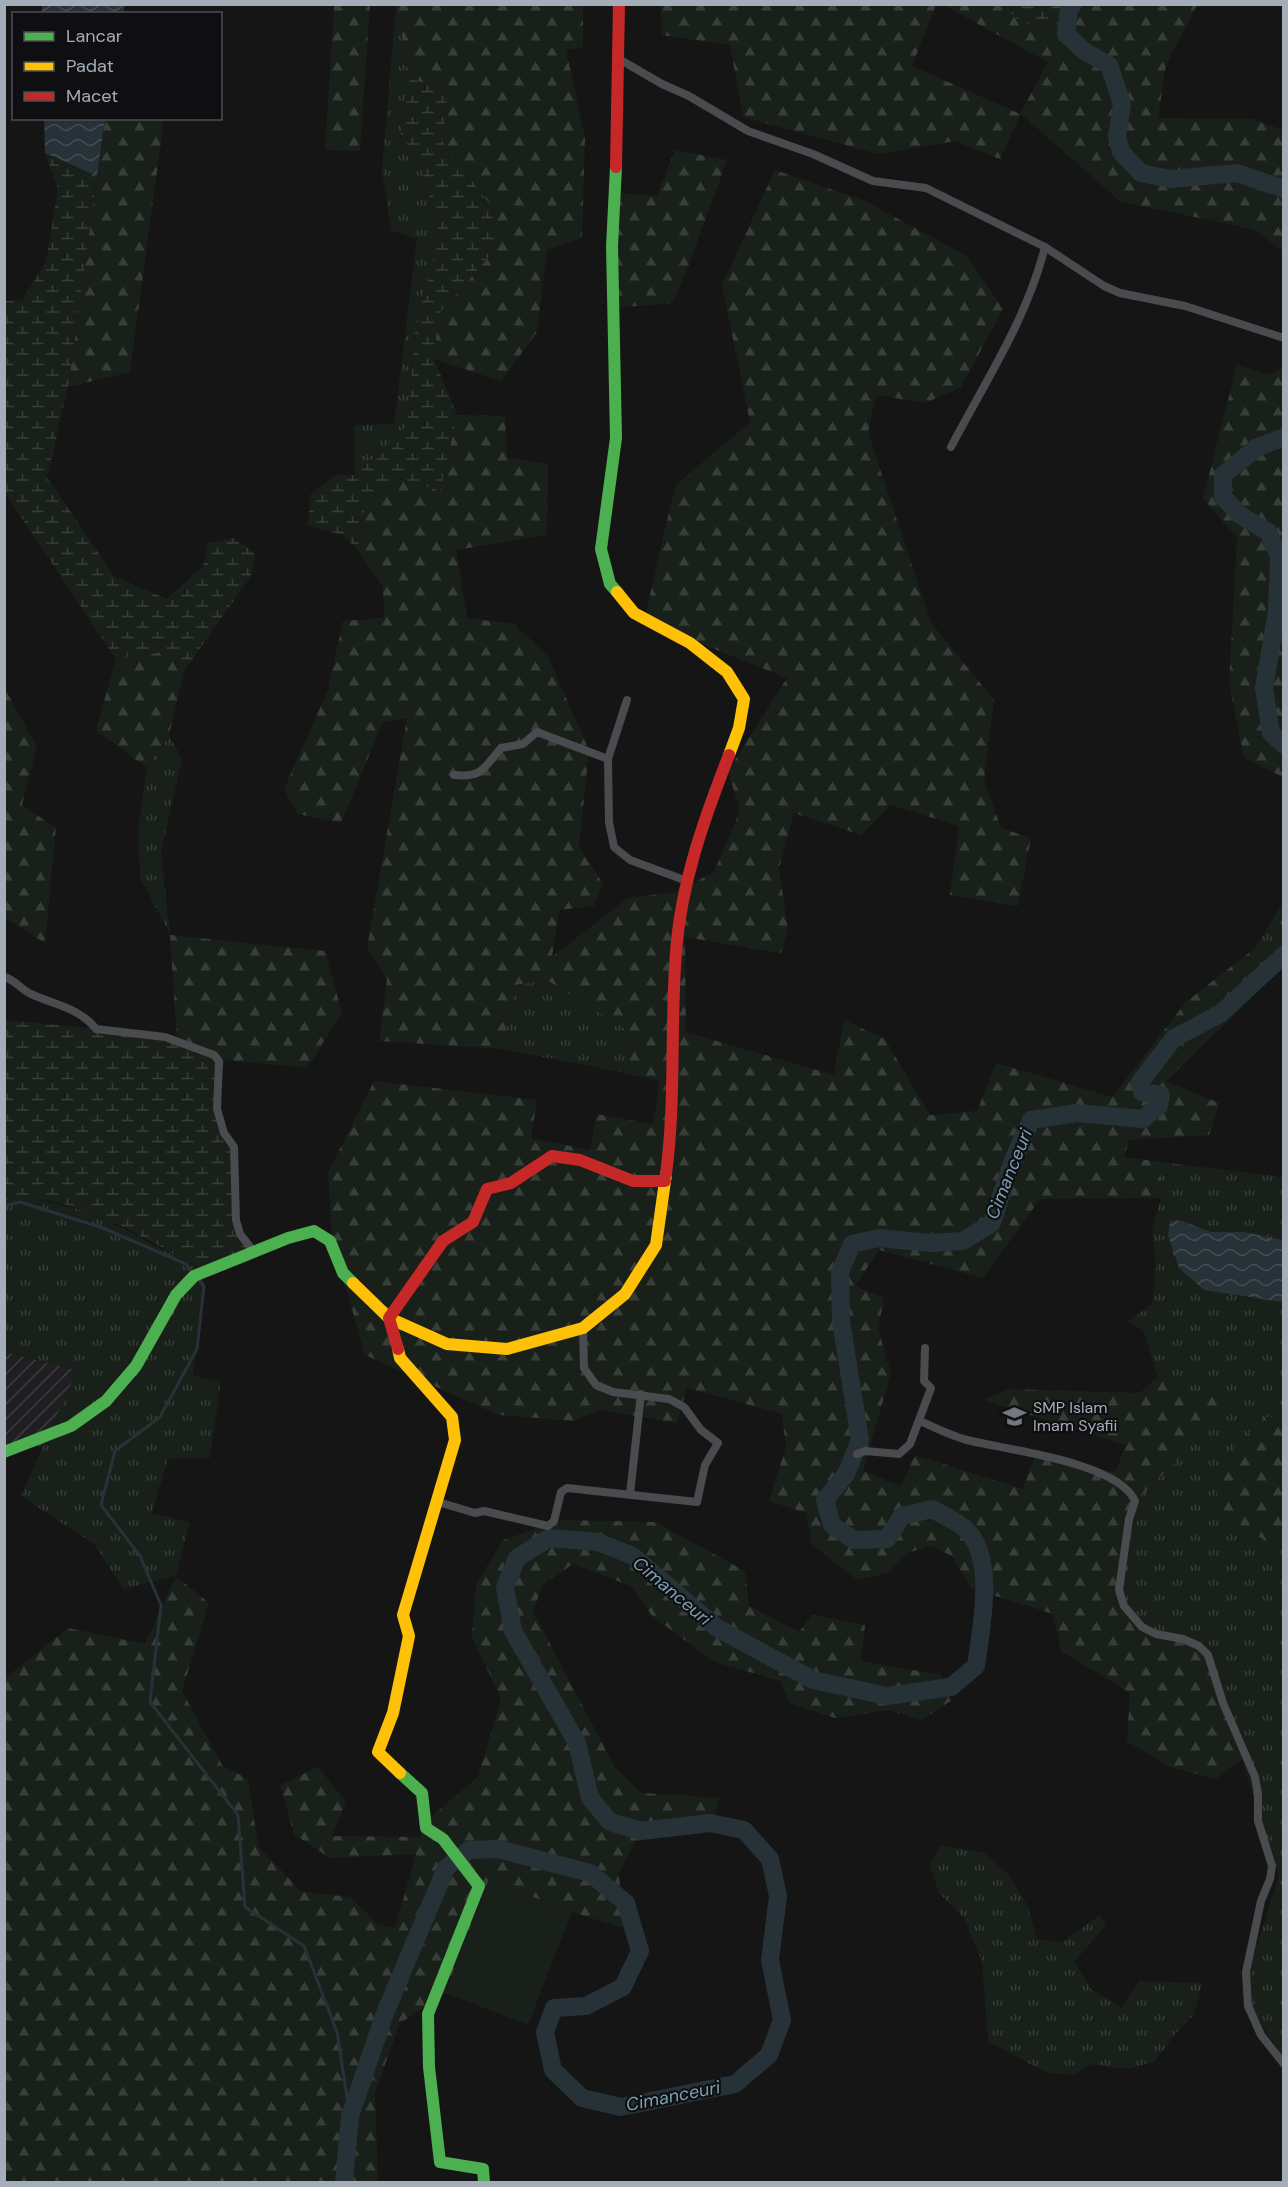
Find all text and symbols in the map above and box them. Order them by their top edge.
legend [12,12,222,120]
text: Lancar [66,24,123,48]
text: Padat [66,54,114,78]
text: Macet [66,84,118,108]
water label: Cimanceuri [980,1125,1038,1223]
place label: SMP Islam Imam Syafii [1033,1397,1117,1436]
school or university icon: SMP Islam Imam Syafii [1002,1403,1028,1429]
water label: Cimanceuri [628,1551,717,1631]
water label: Cimanceuri [624,2075,723,2117]

